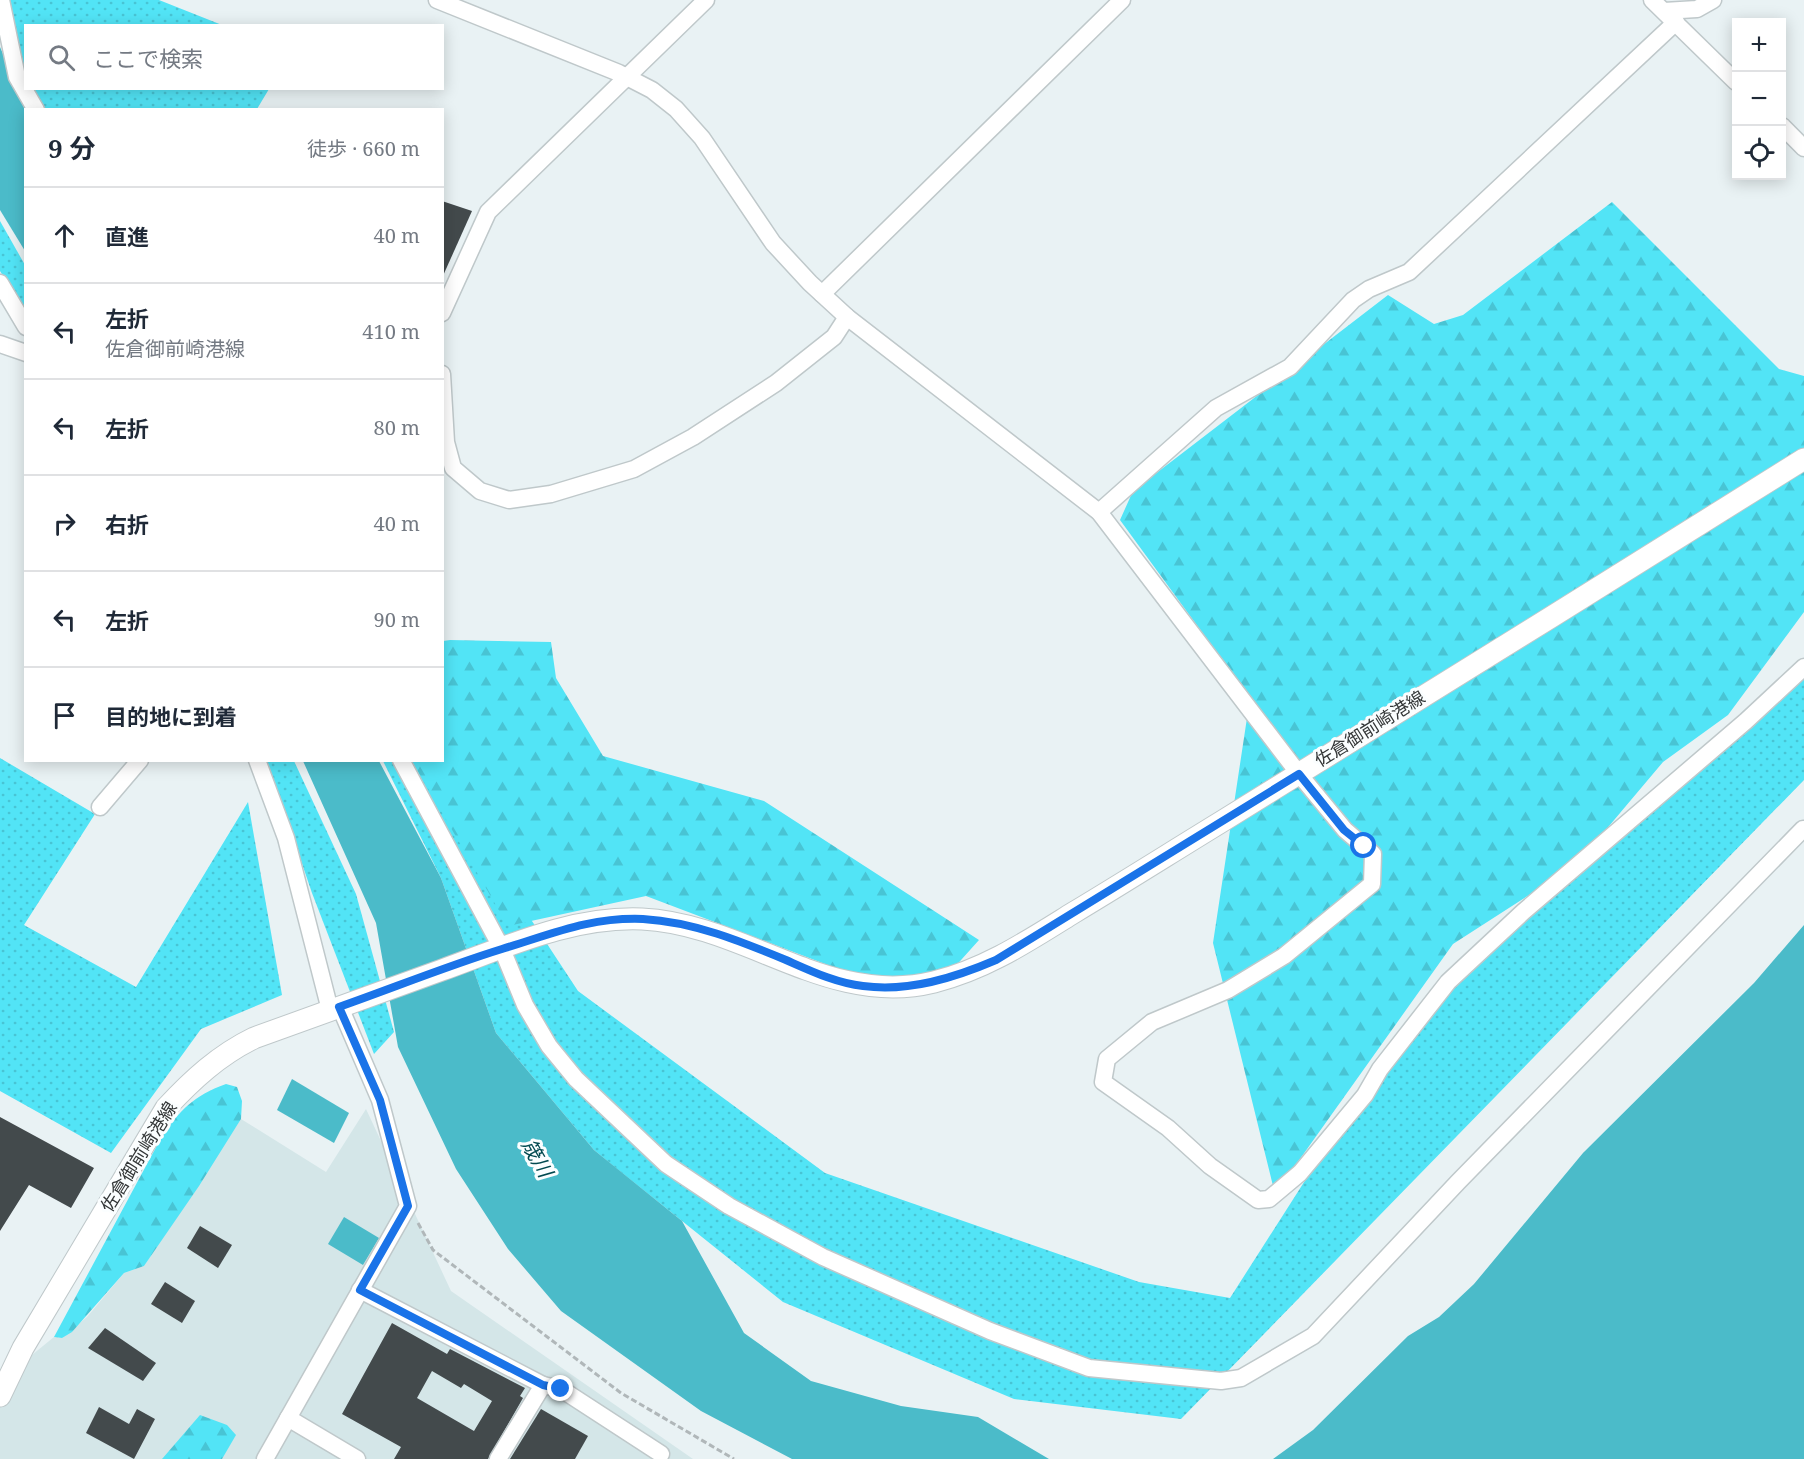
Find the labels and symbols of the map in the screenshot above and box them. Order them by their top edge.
street label: 佐倉御前崎港線 [1310,685,1429,772]
route start [1350,832,1376,858]
street label: 佐倉御前崎港線 [95,1097,182,1216]
water label: 筬川 [516,1134,560,1184]
route end [547,1375,573,1401]

